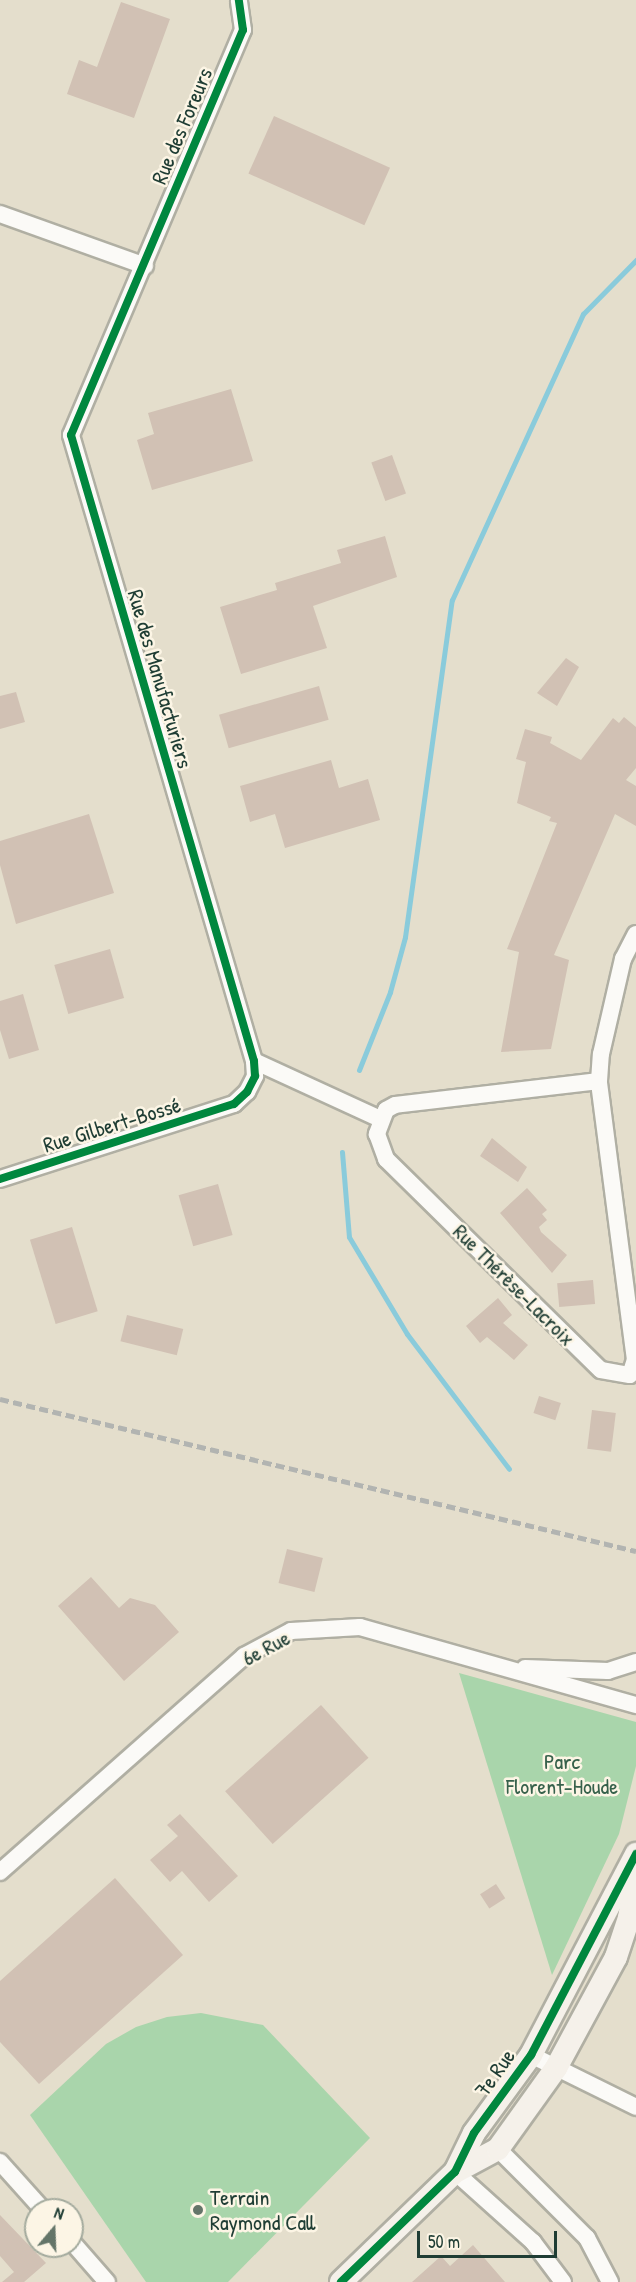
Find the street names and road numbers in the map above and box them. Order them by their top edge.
street label: Rue des Foreurs [146,64,218,188]
street label: Rue des Manufacturiers [122,587,198,771]
street label: Rue Gilbert-Bossé [40,1092,184,1158]
street label: Rue Thérèse-Lacroix [447,1218,581,1352]
street label: 6e Rue [238,1625,294,1671]
street label: 7e Rue [469,2044,521,2102]

